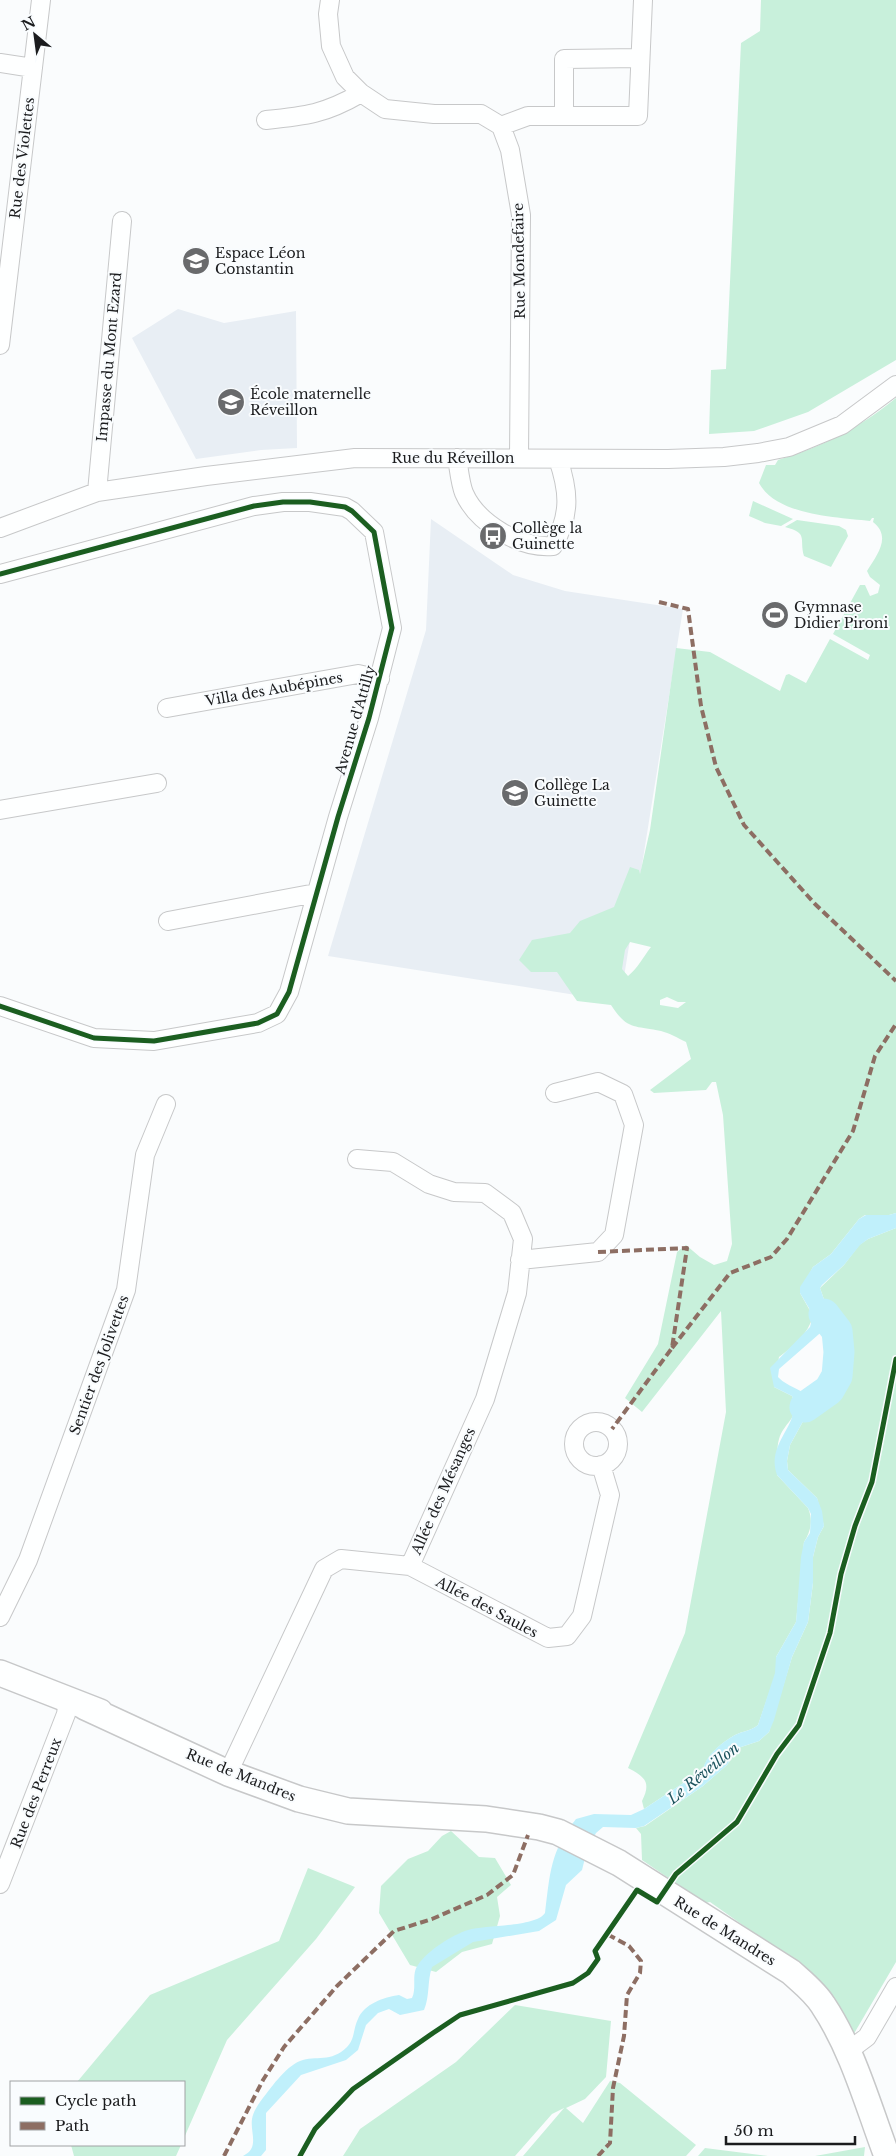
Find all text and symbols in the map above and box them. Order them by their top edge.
north arrow [10,10,60,60]
text: N [19,13,39,35]
street label: Rue des Violettes [6,96,38,220]
street label: Rue Mondefaire [509,203,529,319]
place label: Espace Léon Constantin [215,244,306,278]
school or university icon: Espace Léon Constantin [181,246,211,276]
street label: Impasse du Mont Ezard [93,271,125,443]
place label: École maternelle Réveillon [250,385,371,419]
school or university icon: École maternelle Réveillon [216,387,246,417]
street label: Rue du Réveillon [391,449,515,467]
place label: Collège la Guinette [512,519,582,553]
bus stop icon: Collège la Guinette [478,521,508,551]
place label: Gymnase Didier Pironi [794,598,888,632]
sports icon: Gymnase Didier Pironi [760,600,790,630]
street label: Avenue d'Attilly [331,663,379,778]
street label: Villa des Aubépines [203,668,344,710]
place label: Collège La Guinette [534,776,610,810]
school or university icon: Collège La Guinette [500,778,530,808]
street label: Sentier des Jolivettes [65,1293,133,1437]
street label: Allée des Mésanges [406,1425,479,1558]
street label: Allée des Saules [432,1572,541,1641]
street label: Rue des Perreux [7,1735,65,1851]
water label: Le Réveillon [662,1738,743,1808]
street label: Rue de Mandres [183,1745,299,1805]
street label: Rue de Mandres [671,1892,779,1970]
legend [10,2081,185,2146]
text: Cycle path [55,2091,137,2110]
scale bar [726,2114,855,2146]
text: Path [55,2116,89,2135]
text: 50 m [734,2121,774,2140]

